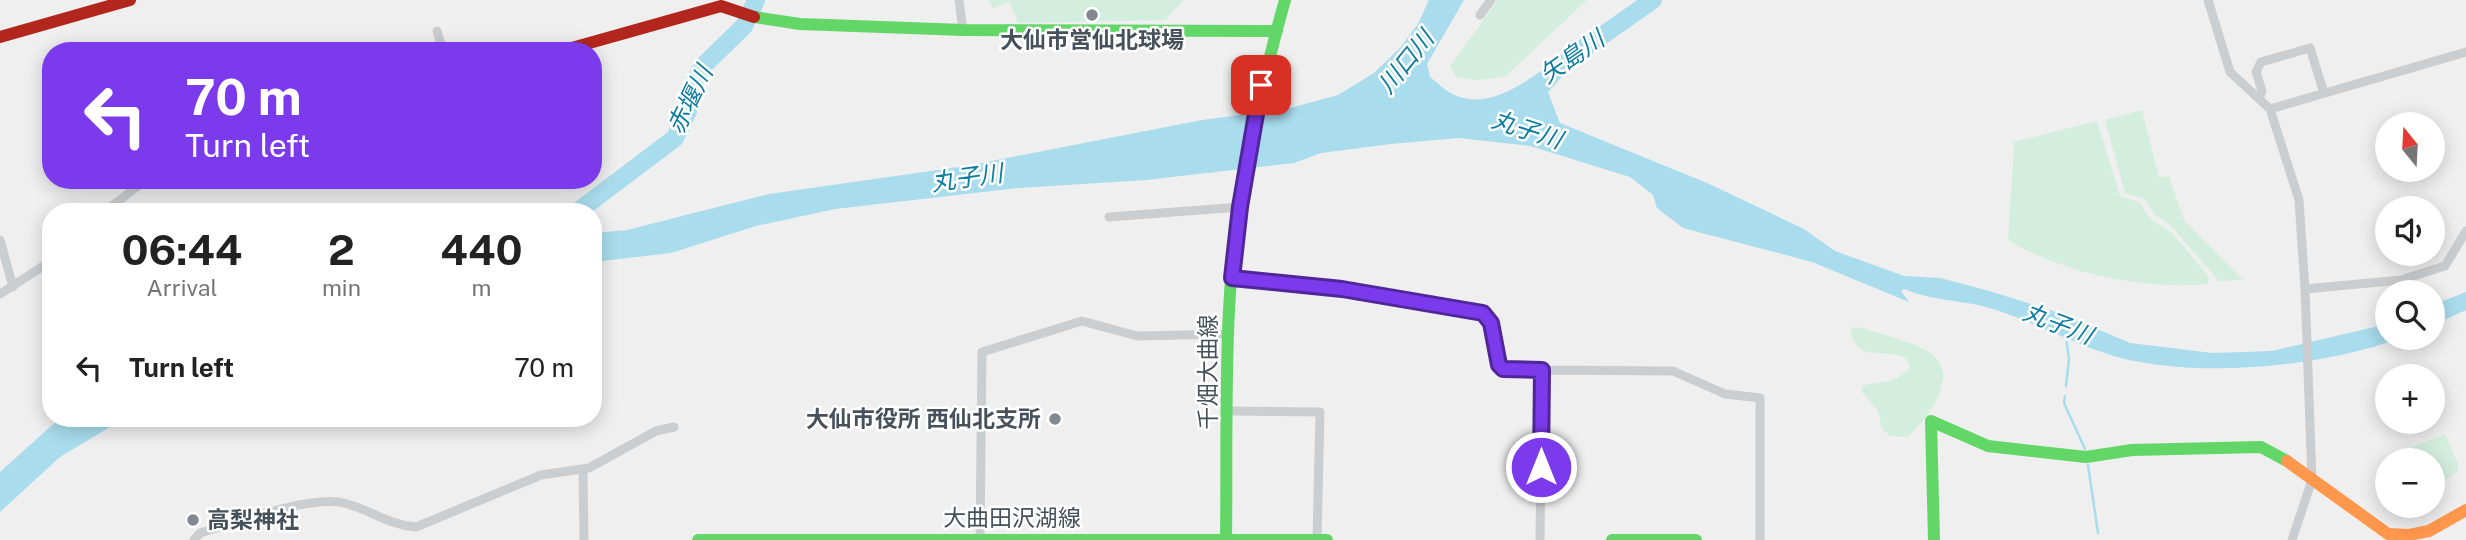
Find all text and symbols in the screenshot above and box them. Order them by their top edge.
marker: 大仙市営仙北球場 [1084,7,1100,23]
water label: 川口川 [1372,22,1441,98]
water label: 矢島川 [1534,22,1611,88]
place label: 大仙市営仙北球場 [1000,26,1184,53]
pin [1231,55,1291,115]
water label: 赤堰川 [661,58,719,138]
icon: arrive [1242,66,1280,104]
text: 70 m [185,68,302,126]
icon: left [70,70,161,161]
water label: 丸子川 [1489,105,1569,154]
north arrow [2375,112,2445,182]
map controls [2375,112,2445,518]
text: Turn left [185,127,310,164]
water label: 丸子川 [929,158,1007,196]
button: sound [2375,196,2445,266]
text: 06:44 [121,225,242,274]
text: 2 [328,225,355,274]
text: 440 [440,225,523,274]
text: Arrival [146,274,217,301]
text: min [322,274,361,301]
text: m [472,274,491,301]
button: search [2375,280,2445,350]
water label: 丸子川 [2020,297,2100,350]
street label: 千畑大曲線 [1194,315,1221,430]
icon: left [70,349,108,387]
text: Turn left [129,352,234,383]
text: 70 m [514,352,574,383]
button: + [2375,364,2445,434]
place label: 大仙市役所 西仙北支所 [806,405,1041,432]
marker: 大仙市役所 西仙北支所 [1047,411,1063,427]
position arrow [1504,430,1578,504]
button: − [2375,448,2445,518]
street label: 大曲田沢湖線 [943,504,1081,531]
place label: 高梨神社 [207,506,299,533]
marker: 高梨神社 [185,512,201,528]

